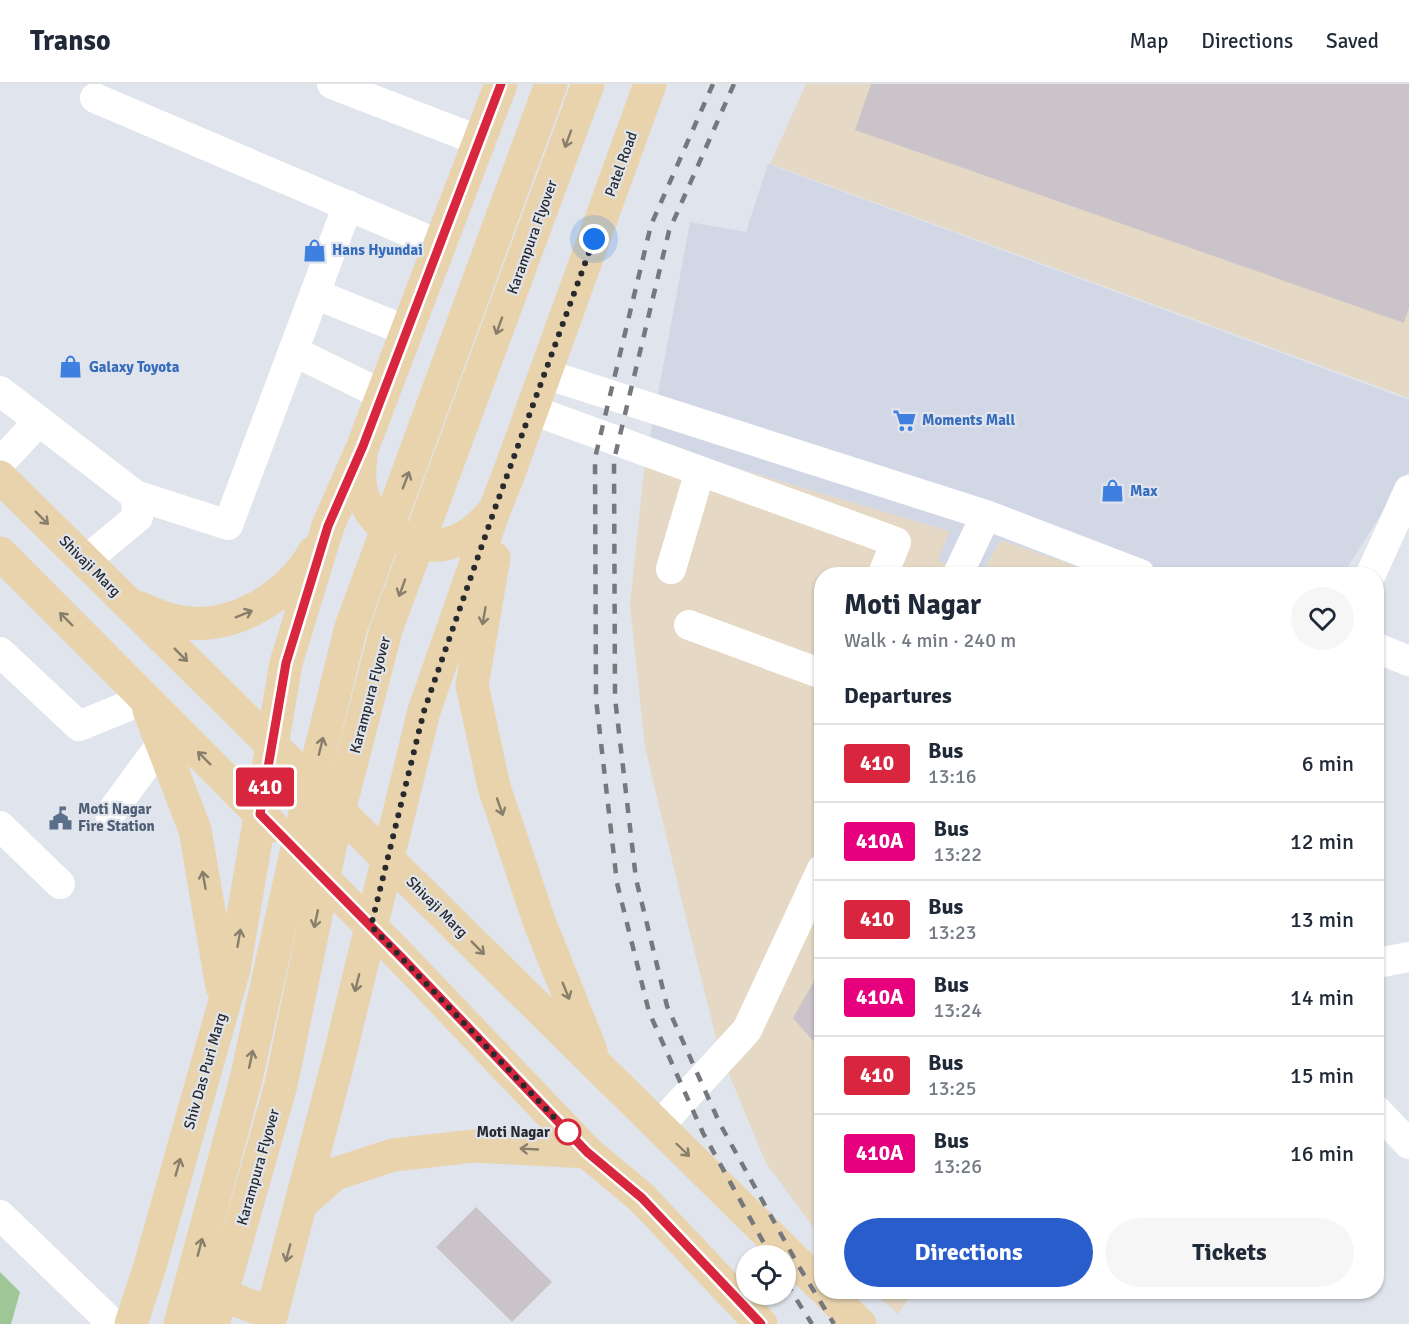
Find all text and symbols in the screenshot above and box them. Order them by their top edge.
text: Transo [30,24,111,58]
text: Map [1130,28,1168,54]
text: Directions [1201,28,1293,54]
text: Saved [1326,28,1379,54]
one-way arrow [562,129,573,148]
street label: Patel Road [601,129,641,199]
street label: Karampura Flyover [503,177,561,297]
your location [579,224,609,254]
shop icon: Hans Hyundai [301,237,327,263]
place label: Hans Hyundai [332,241,423,259]
one-way arrow [492,316,503,335]
shop icon: Galaxy Toyota [58,354,84,380]
place label: Galaxy Toyota [89,358,180,376]
supermarket icon: Moments Mall [891,407,917,433]
place label: Moments Mall [922,411,1015,429]
one-way arrow [401,471,412,490]
shop icon: Max [1099,478,1125,504]
place label: Max [1130,482,1158,500]
one-way arrow [34,511,49,526]
street label: Shivaji Marg [56,532,124,600]
one-way arrow [396,578,407,597]
button: heart [1291,587,1354,650]
text: Moti Nagar [844,588,981,622]
one-way arrow [478,606,489,626]
one-way arrow [234,607,252,618]
one-way arrow [59,612,74,627]
text: Walk · 4 min · 240 m [844,628,1016,653]
street label: Karampura Flyover [346,634,394,755]
one-way arrow [173,648,188,663]
text: Departures [844,682,952,709]
one-way arrow [316,737,328,756]
text: Bus [928,737,963,764]
one-way arrow [196,750,211,765]
text: 410 [860,750,894,776]
text: 6 min [1302,750,1354,777]
text: 13:16 [928,764,977,789]
line badge: 410 [230,768,300,806]
text: 410 [248,774,282,800]
one-way arrow [496,797,507,816]
place label: Moti Nagar Fire Station [78,800,155,835]
public building icon: Moti Nagar Fire Station [47,805,73,831]
text: Bus [933,815,969,842]
text: 410A [856,828,903,854]
text: 12 min [1290,828,1354,855]
text: 13:22 [933,842,982,867]
one-way arrow [198,871,209,891]
street label: Shivaji Marg [403,873,471,941]
text: Bus [928,893,963,920]
text: 410 [860,906,894,932]
text: 13 min [1290,906,1354,933]
one-way arrow [309,909,321,928]
text: 13:23 [928,920,977,945]
one-way arrow [234,929,245,949]
one-way arrow [471,941,486,955]
text: Bus [933,971,969,998]
one-way arrow [351,973,363,992]
one-way arrow [561,981,572,999]
text: 410A [856,984,903,1010]
text: 14 min [1290,984,1354,1011]
text: 13:24 [933,998,982,1023]
street label: Shiv Das Puri Marg [180,1011,230,1131]
text: Bus [928,1049,963,1076]
one-way arrow [245,1050,257,1069]
text: 410 [860,1062,894,1088]
text: 15 min [1290,1062,1354,1089]
text: 13:25 [928,1076,977,1101]
street label: Karampura Flyover [233,1106,283,1227]
marker: Moti Nagar [555,1119,581,1145]
place label: Moti Nagar [477,1123,550,1141]
text: Bus [933,1127,969,1154]
text: 410A [856,1140,903,1166]
text: 16 min [1290,1140,1354,1167]
one-way arrow [675,1142,690,1157]
one-way arrow [519,1143,539,1154]
text: 13:26 [933,1154,982,1179]
one-way arrow [172,1158,184,1177]
button: Directions [844,1218,1093,1287]
button: Tickets [1105,1218,1354,1287]
one-way arrow [195,1238,207,1257]
one-way arrow [282,1243,293,1262]
map controls [736,1245,796,1305]
button: locate [736,1245,796,1305]

